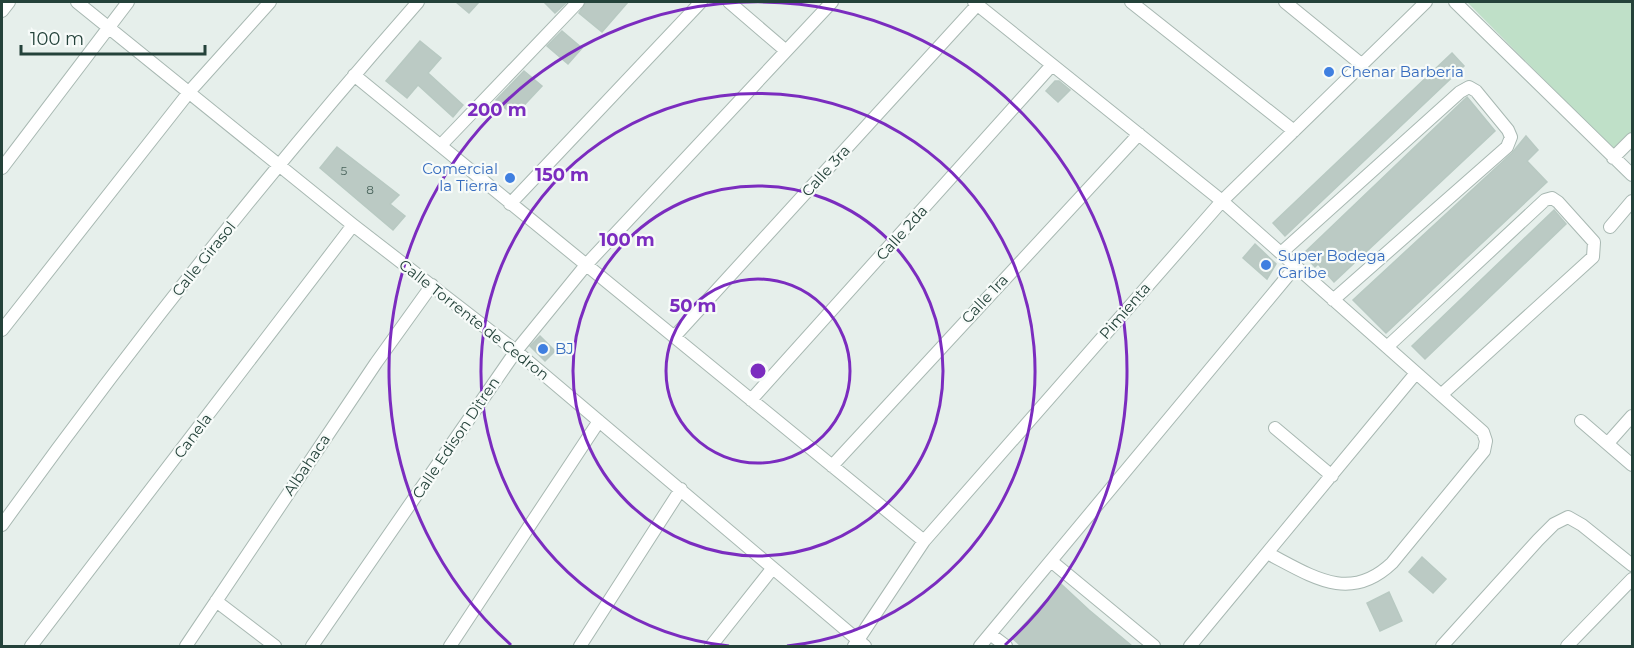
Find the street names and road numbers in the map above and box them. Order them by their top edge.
street label: Calle 3ra [797,141,854,200]
street label: Calle 2da [872,201,931,264]
street label: Calle Girasol [168,217,240,300]
street label: Calle Torrente de Cedron [395,255,553,384]
street label: Calle 1ra [957,270,1012,327]
street label: Pimienta [1095,279,1154,343]
street label: Calle Edison Ditren [408,373,503,502]
street label: Canela [170,409,216,462]
street label: Albahaca [279,430,334,499]

